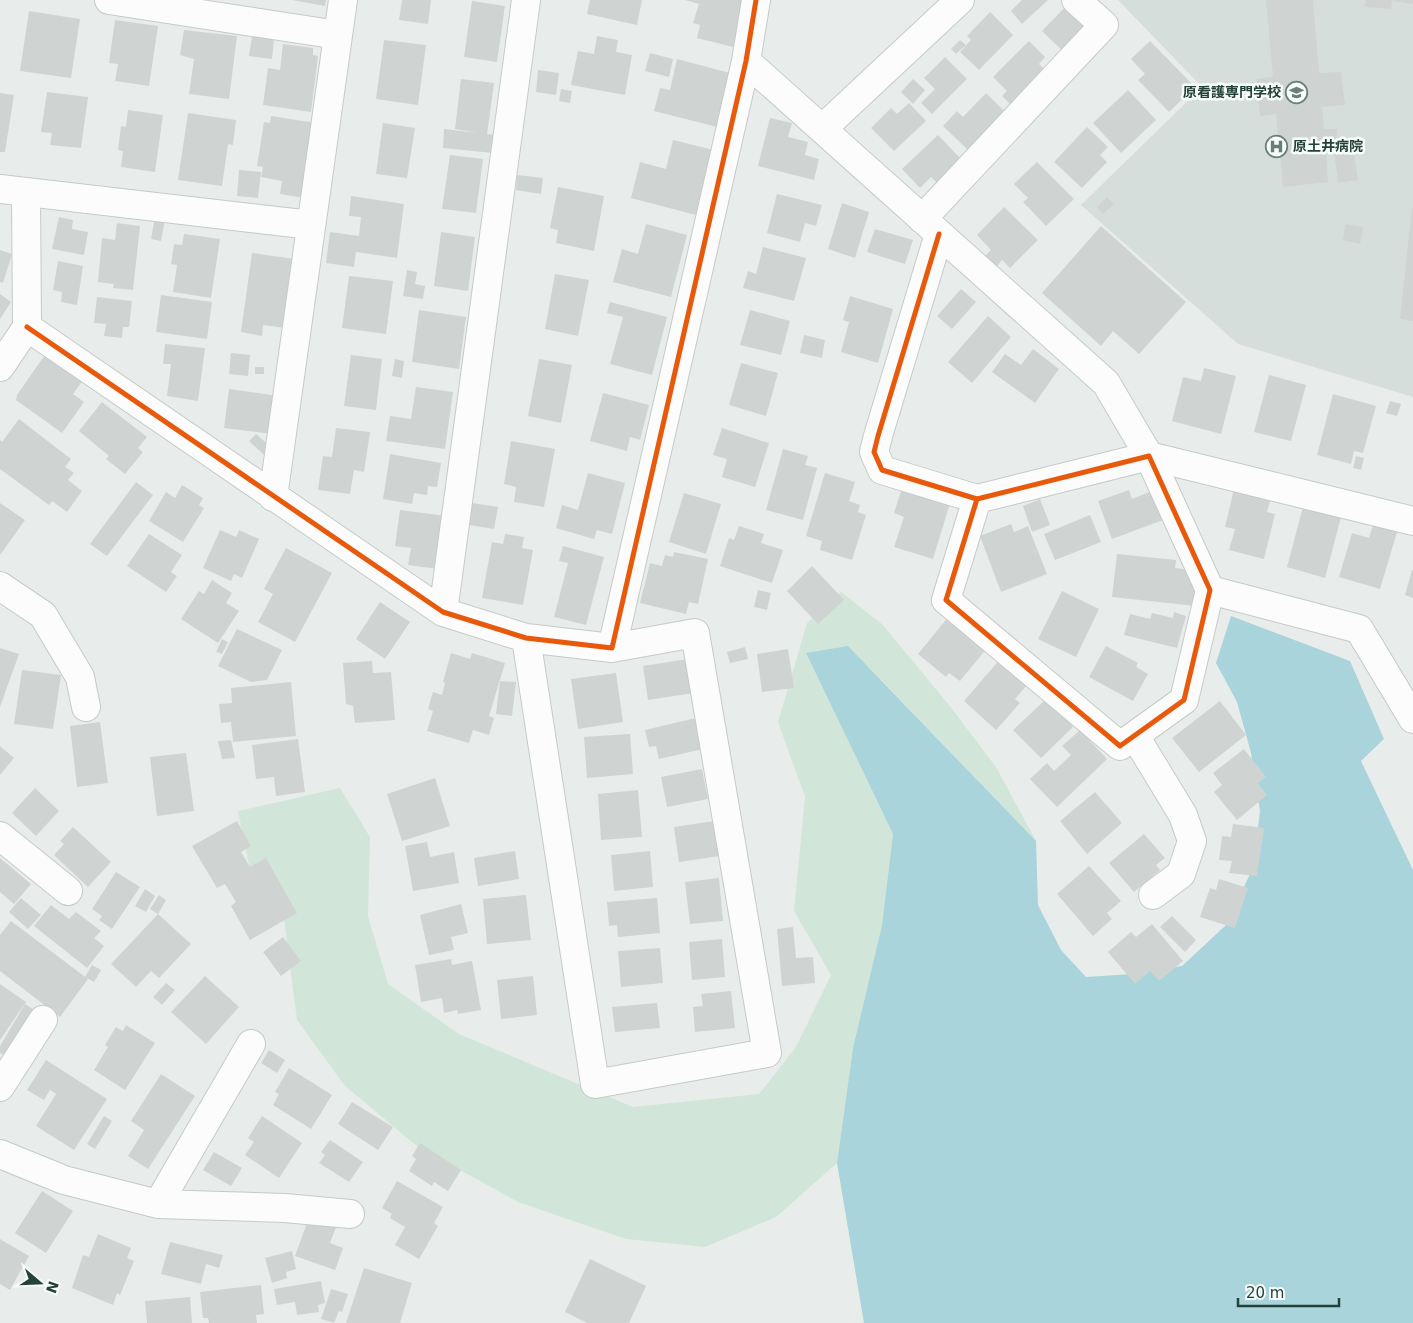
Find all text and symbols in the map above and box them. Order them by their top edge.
school or university icon: 原看護専門学校 [1285,80,1309,104]
place label: 原看護専門学校 [1183,84,1281,100]
hospital icon: 原土井病院 [1265,134,1289,158]
place label: 原土井病院 [1293,138,1363,154]
north arrow [15,1258,65,1308]
scale bar [1238,1276,1339,1308]
text: N [43,1279,62,1295]
text: 20 m [1246,1284,1284,1302]

